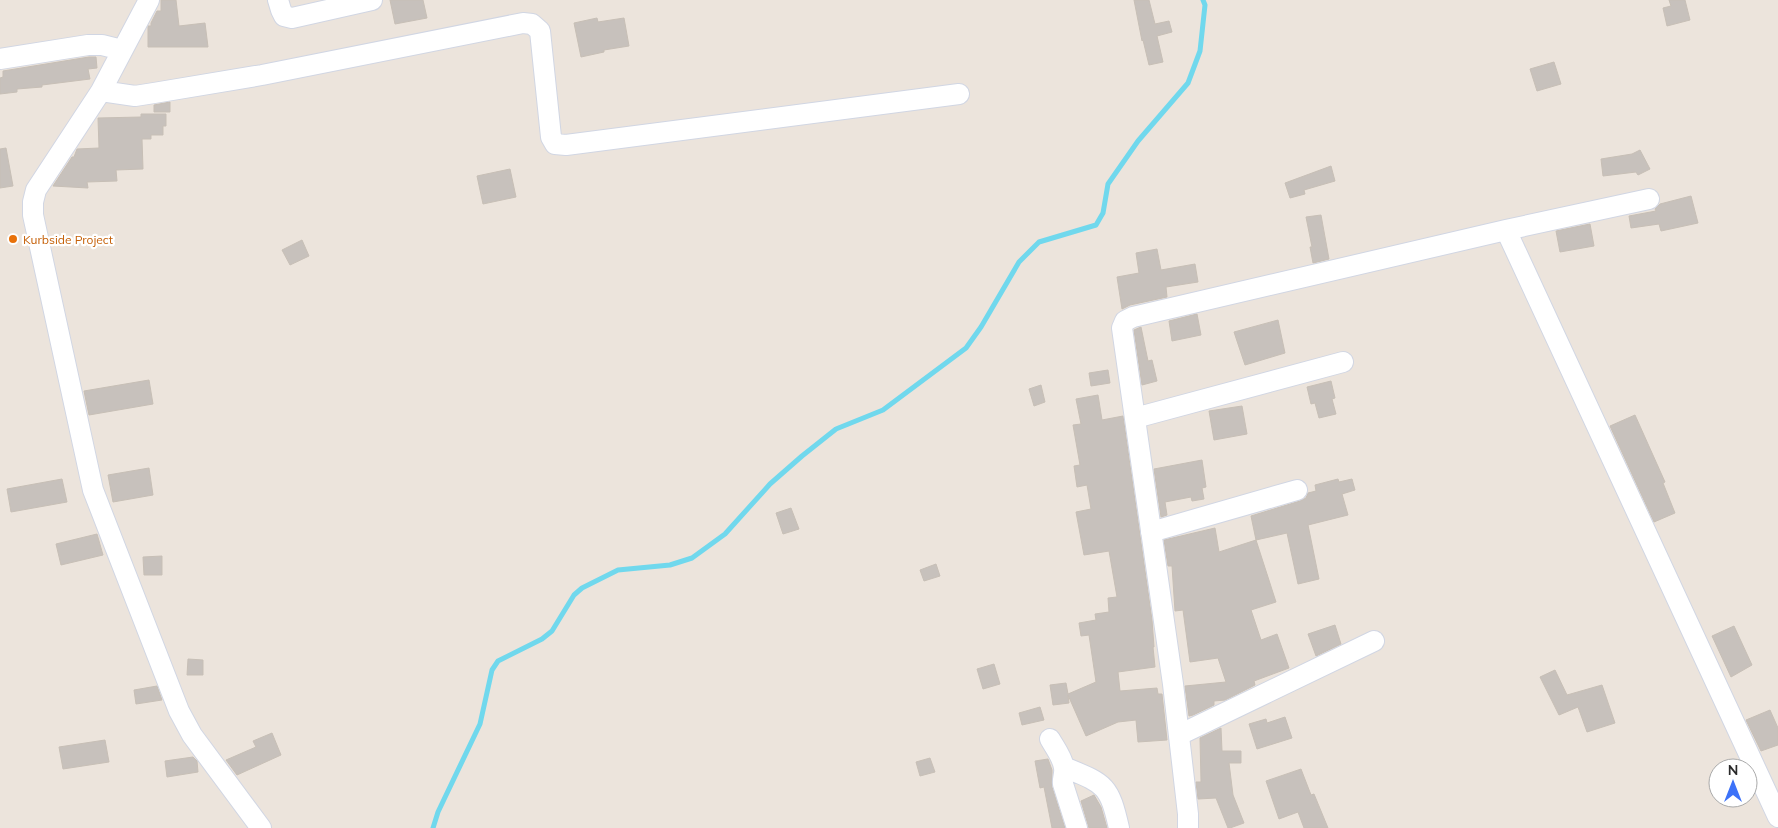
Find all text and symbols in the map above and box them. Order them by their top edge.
place label: Kurbside Project [23,232,113,247]
marker: Kurbside Project [7,233,19,245]
north arrow [1708,758,1758,808]
text: N [1728,761,1738,779]

